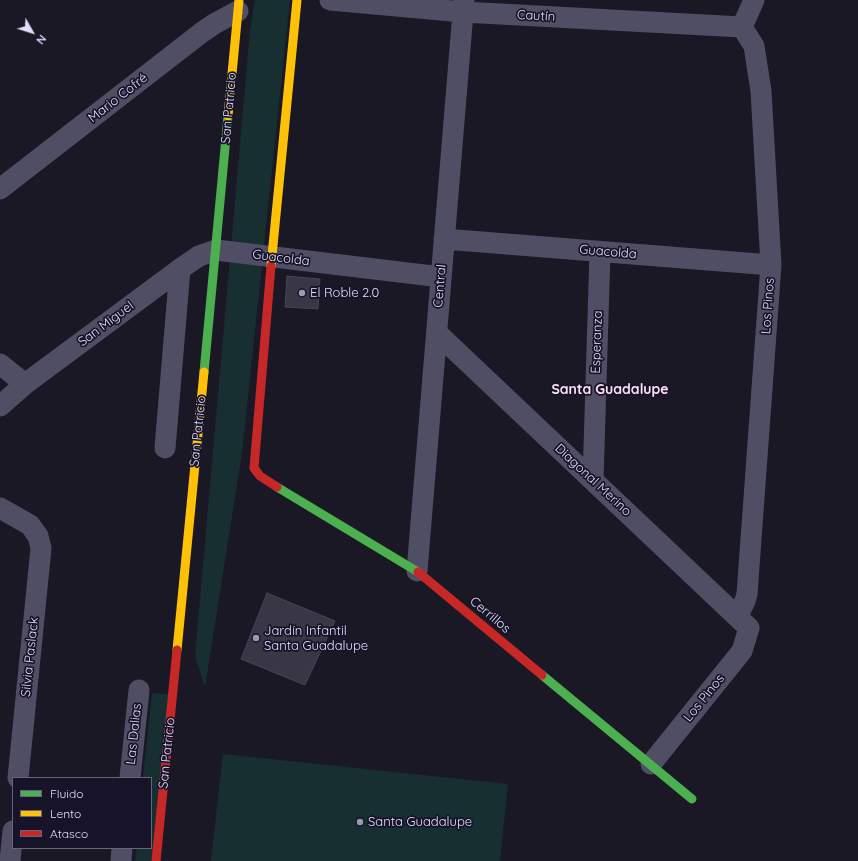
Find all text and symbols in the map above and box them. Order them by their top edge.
street label: Cautín [516,7,556,25]
north arrow [12,12,52,52]
text: N [33,32,49,47]
street label: Mario Cofré [85,70,151,126]
street label: San Patricio [218,72,240,144]
street label: Guacolda [579,242,637,262]
street label: Guacolda [252,247,310,269]
street label: Central [430,264,450,308]
street label: Los Pinos [758,277,778,335]
place label: El Roble 2.0 [310,285,379,301]
marker: El Roble 2.0 [297,288,307,298]
street label: San Miguel [75,298,137,350]
street label: Esperanza [588,310,606,374]
district label: Santa Guadalupe [551,382,669,398]
street label: San Patricio [187,395,209,467]
street label: Diagonal Merino [552,441,634,519]
street label: Cerrillos [466,593,514,637]
street label: Silvia Paslack [18,616,42,698]
place label: Jardín Infantil Santa Guadalupe [264,623,368,654]
marker: Jardín Infantil Santa Guadalupe [251,633,261,643]
street label: Los Pinos [680,671,728,725]
street label: Las Dalias [123,703,145,765]
street label: San Patricio [156,717,178,789]
legend [12,777,152,849]
text: Fluido [50,786,83,801]
text: Lento [50,806,81,821]
place label: Santa Guadalupe [368,814,472,830]
marker: Santa Guadalupe [355,817,365,827]
text: Atasco [50,826,88,841]

